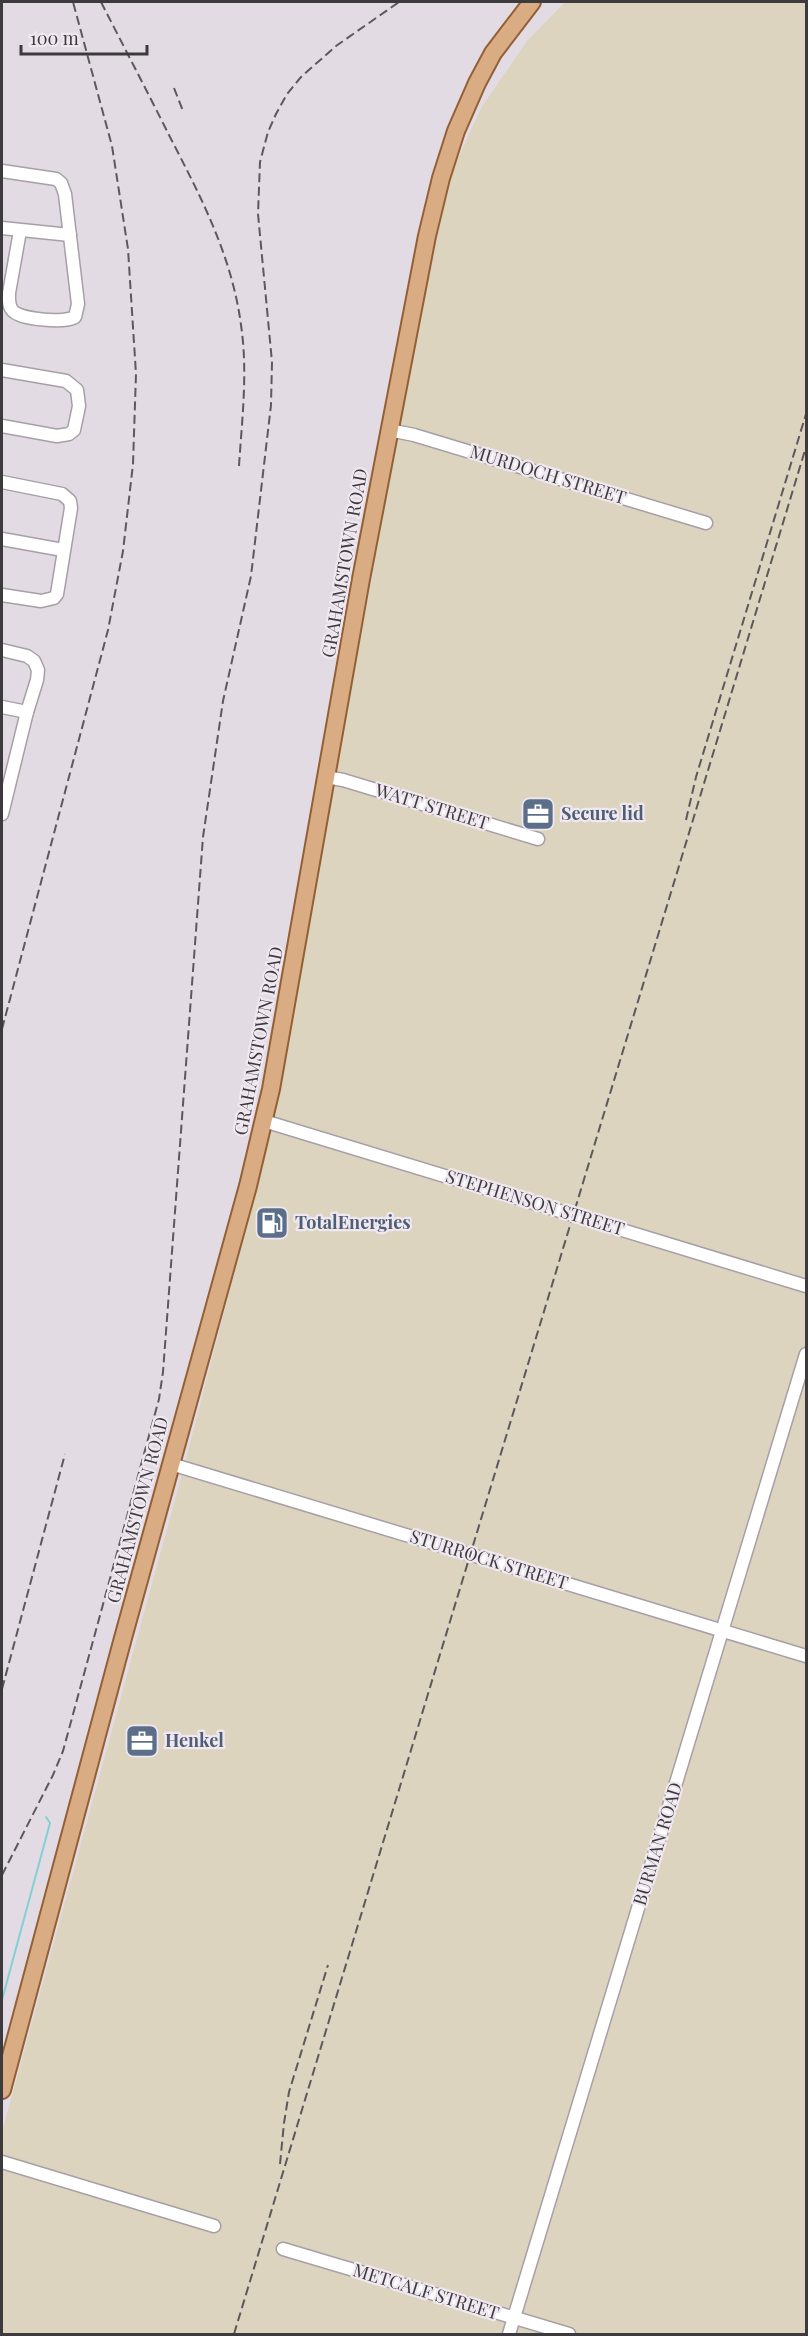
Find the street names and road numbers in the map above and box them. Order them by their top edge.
street label: MURDOCH STREET [467,439,629,509]
street label: GRAHAMSTOWN ROAD [316,466,372,659]
street label: WATT STREET [372,777,492,835]
street label: GRAHAMSTOWN ROAD [228,944,288,1137]
street label: STEPHENSON STREET [443,1163,627,1241]
street label: GRAHAMSTOWN ROAD [101,1414,173,1605]
street label: STURROCK STREET [407,1524,571,1595]
street label: BURMAN ROAD [627,1779,687,1908]
street label: METCALF STREET [350,2257,502,2325]

